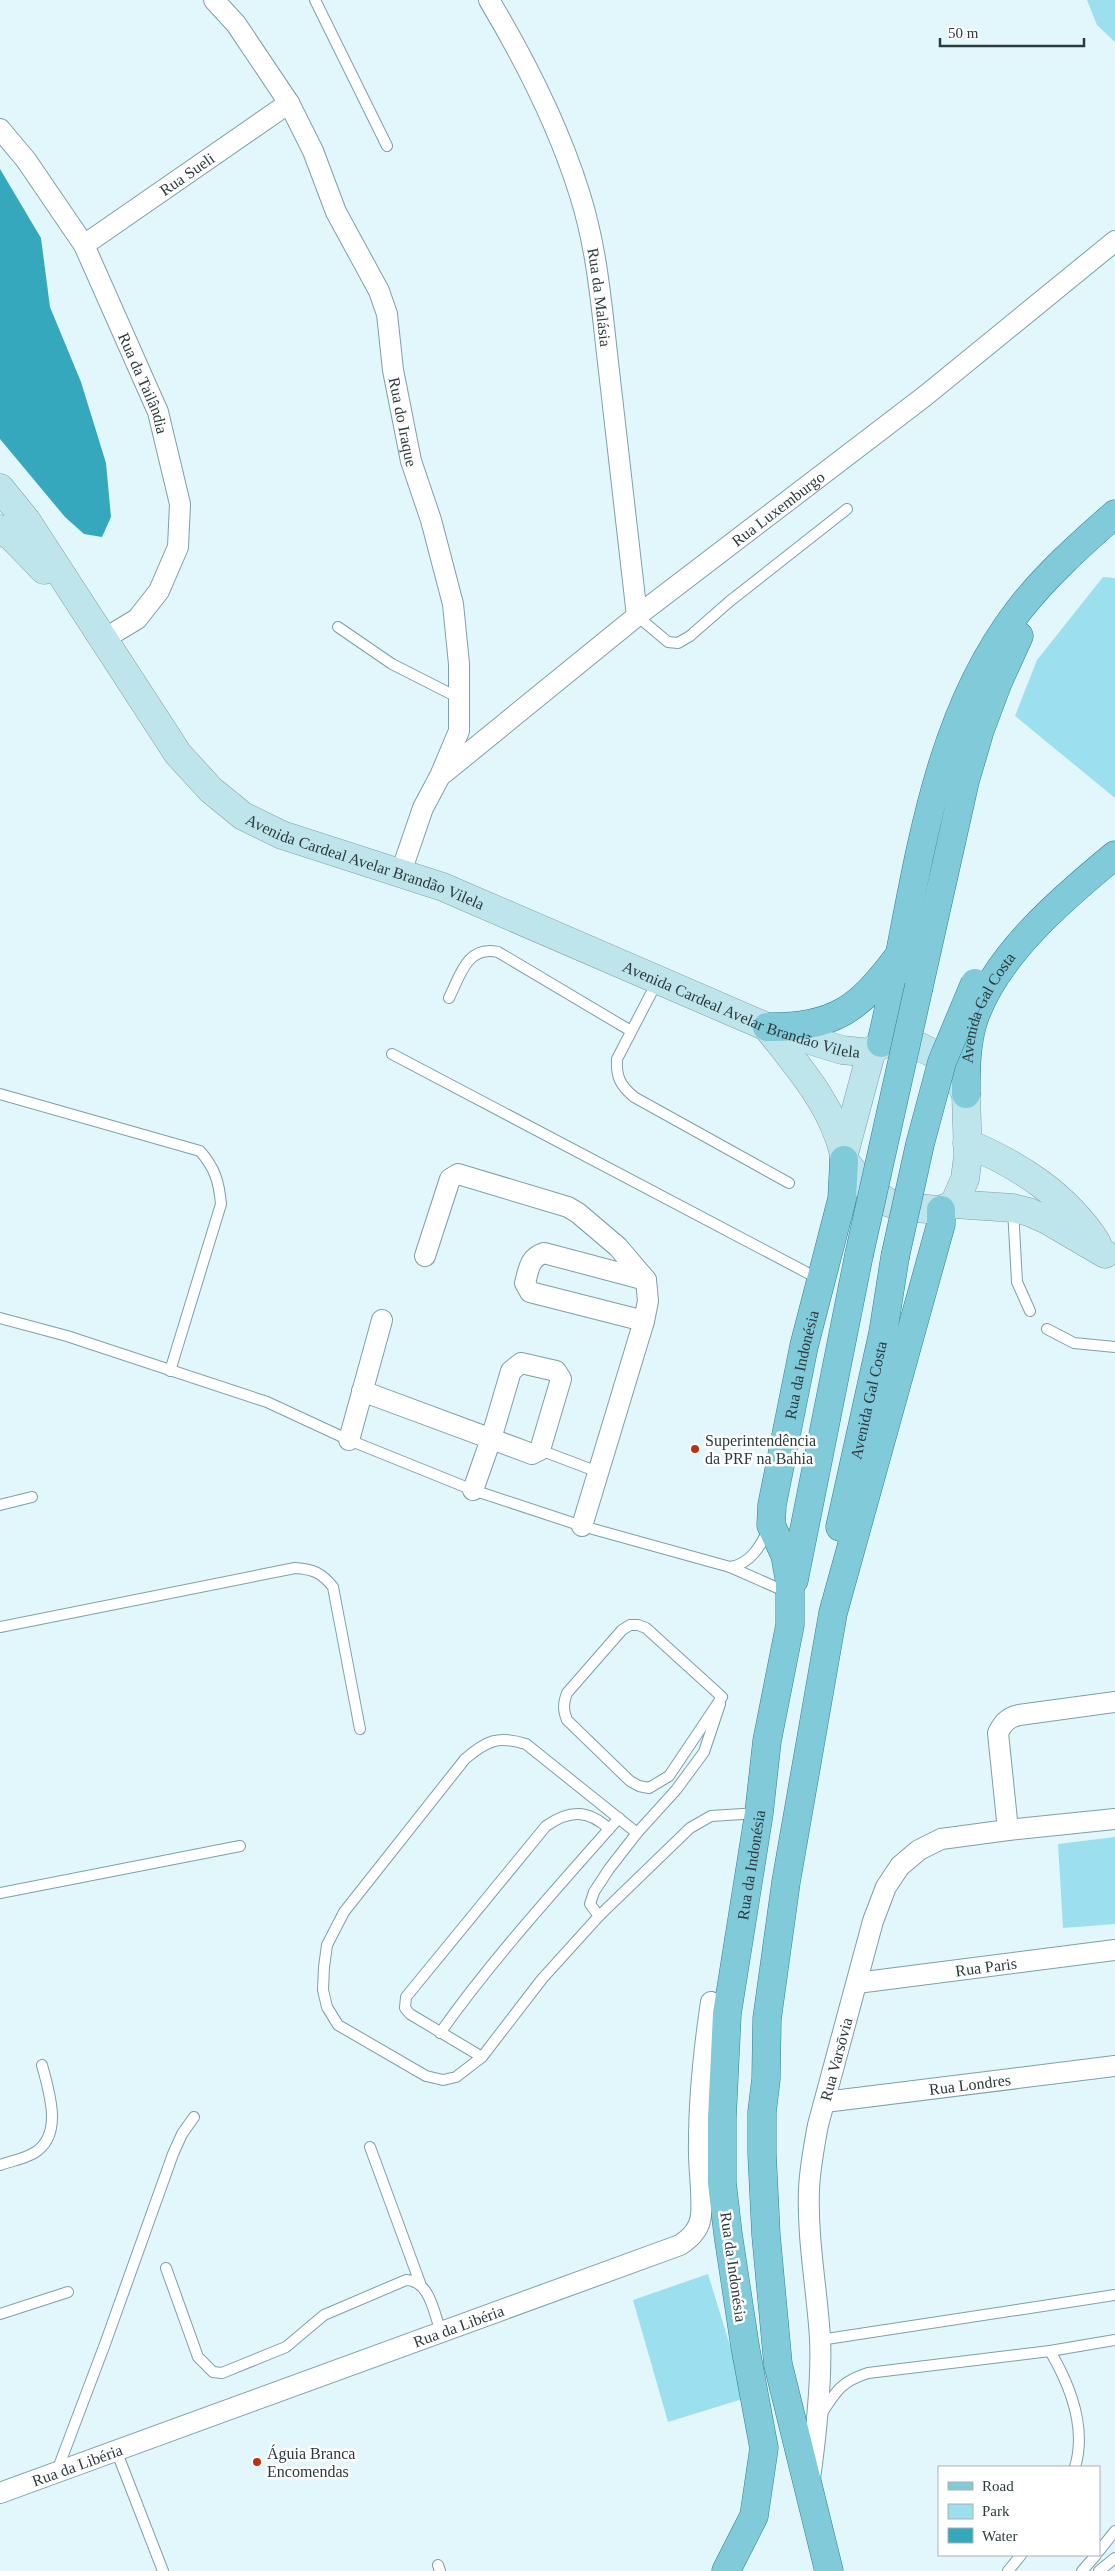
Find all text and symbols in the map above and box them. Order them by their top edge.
scale bar [940,15,1084,47]
text: 50 m [948,25,979,41]
street label: Rua Sueli [156,149,218,199]
street label: Rua da Malásia [584,246,614,348]
street label: Rua da Tailândia [115,330,171,435]
street label: Rua do Iraque [386,376,420,469]
street label: Rua Luxemburgo [728,468,828,550]
street label: Avenida Cardeal Avelar Brandão Vilela [243,811,487,913]
street label: Avenida Gal Costa [959,949,1019,1064]
street label: Avenida Cardeal Avelar Brandão Vilela [620,958,861,1061]
street label: Rua da Indonésia [781,1309,822,1421]
street label: Avenida Gal Costa [847,1339,890,1461]
place label: Superintendência da PRF na Bahia [705,1432,816,1467]
marker: Superintendência da PRF na Bahia [689,1443,701,1455]
street label: Rua da Indonésia [734,1809,768,1921]
street label: Rua Paris [954,1955,1018,1979]
street label: Rua Varsōvia [817,2016,856,2103]
street label: Rua Londres [928,2071,1012,2098]
street label: Rua da Indonésia [717,2211,750,2323]
street label: Rua da Libéria [411,2302,506,2351]
street label: Rua da Libéria [30,2441,125,2490]
place label: Águia Branca Encomendas [267,2444,355,2480]
marker: Águia Branca Encomendas [251,2456,263,2468]
legend [938,2466,1100,2556]
text: Road [982,2478,1014,2494]
text: Park [982,2503,1010,2519]
text: Water [982,2528,1017,2544]

